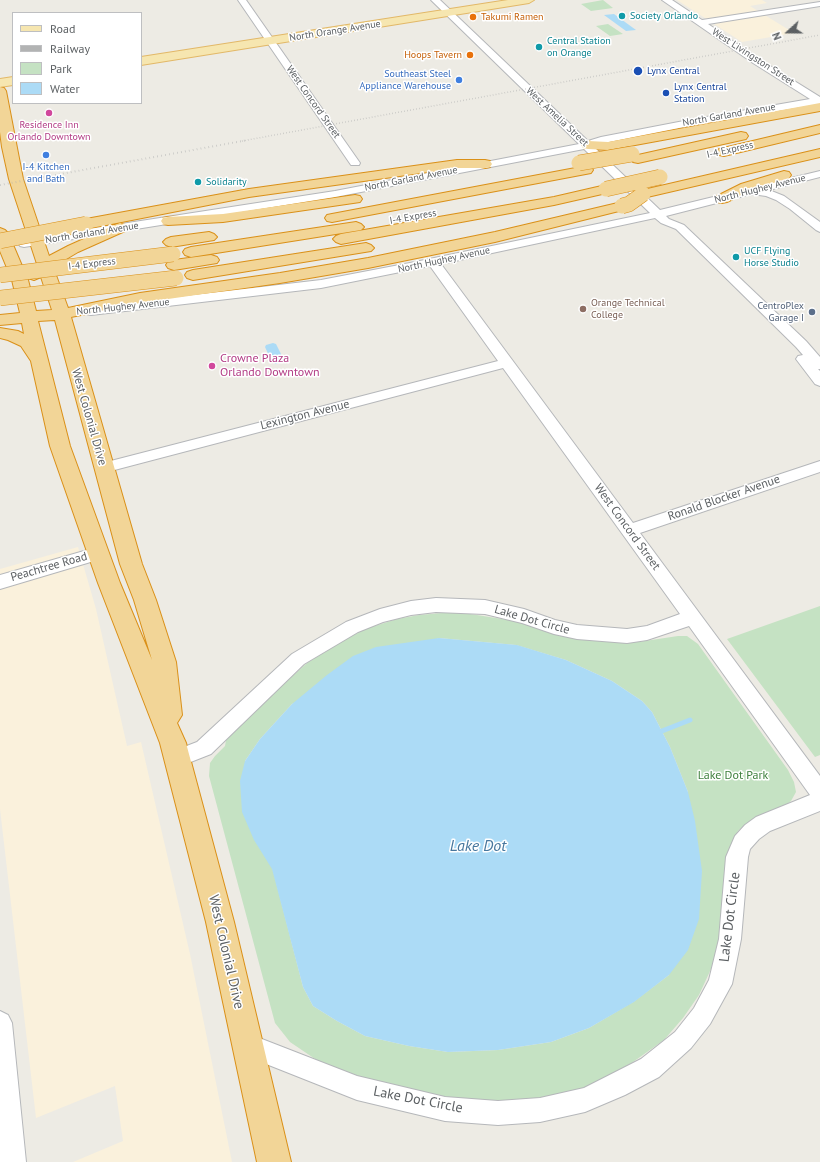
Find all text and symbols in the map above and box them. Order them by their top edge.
place label: Society Orlando [630,10,698,22]
place label: Takumi Ramen [481,11,544,23]
marker: Society Orlando [617,11,627,21]
legend [12,12,142,104]
marker: Takumi Ramen [468,12,478,22]
north arrow [768,12,808,52]
street label: North Orange Avenue [288,18,382,44]
text: Road [50,21,75,36]
street label: West Livingston Street [710,26,796,88]
text: N [769,30,785,42]
place label: Central Station on Orange [547,35,611,58]
text: Railway [50,41,90,56]
marker: Central Station on Orange [534,42,544,52]
place label: Hoops Tavern [404,49,462,61]
marker: Hoops Tavern [465,50,475,60]
text: Park [50,61,72,76]
street label: West Concord Street [283,63,343,141]
marker: Lynx Central [632,65,644,77]
place label: Lynx Central [647,65,700,77]
place label: Southeast Steel Appliance Warehouse [359,68,451,92]
marker: Southeast Steel Appliance Warehouse [454,75,464,85]
text: Water [50,81,80,96]
place label: Lynx Central Station [674,81,727,104]
street label: West Amelia Street [523,85,591,149]
marker: Lynx Central Station [661,88,671,98]
street label: North Garland Avenue [681,101,777,129]
marker: Residence Inn Orlando Downtown [44,108,54,118]
place label: Residence Inn Orlando Downtown [8,119,90,142]
street label: I-4 Express [706,139,754,161]
marker: I-4 Kitchen and Bath [41,150,51,160]
place label: I-4 Kitchen and Bath [22,161,70,184]
street label: North Garland Avenue [364,164,458,194]
street label: North Hughey Avenue [713,172,807,206]
place label: Solidarity [206,176,247,188]
marker: Solidarity [193,177,203,187]
street label: I-4 Express [389,207,437,227]
street label: North Garland Avenue [44,220,140,246]
street label: North Hughey Avenue [397,244,491,276]
place label: UCF Flying Horse Studio [744,245,799,268]
marker: UCF Flying Horse Studio [731,252,741,262]
street label: I-4 Express [68,255,116,273]
street label: North Hughey Avenue [76,296,170,318]
place label: Orange Technical College [591,297,665,320]
place label: CentroPlex Garage I [757,300,804,324]
marker: Orange Technical College [578,304,588,314]
marker: CentroPlex Garage I [807,307,817,317]
place label: Crowne Plaza Orlando Downtown [220,352,320,380]
marker: Crowne Plaza Orlando Downtown [207,361,217,371]
street label: West Colonial Drive [68,367,110,467]
street label: Lexington Avenue [259,397,351,433]
street label: Ronald Blocker Avenue [666,472,782,524]
street label: West Concord Street [591,481,663,573]
street label: Peachtree Road [9,549,89,585]
street label: Lake Dot Circle [493,602,571,638]
park label: Lake Dot Park [698,769,768,783]
water label: Lake Dot [450,836,506,856]
street label: Lake Dot Circle [716,871,744,963]
street label: West Colonial Drive [205,893,247,1011]
street label: Lake Dot Circle [372,1083,464,1117]

